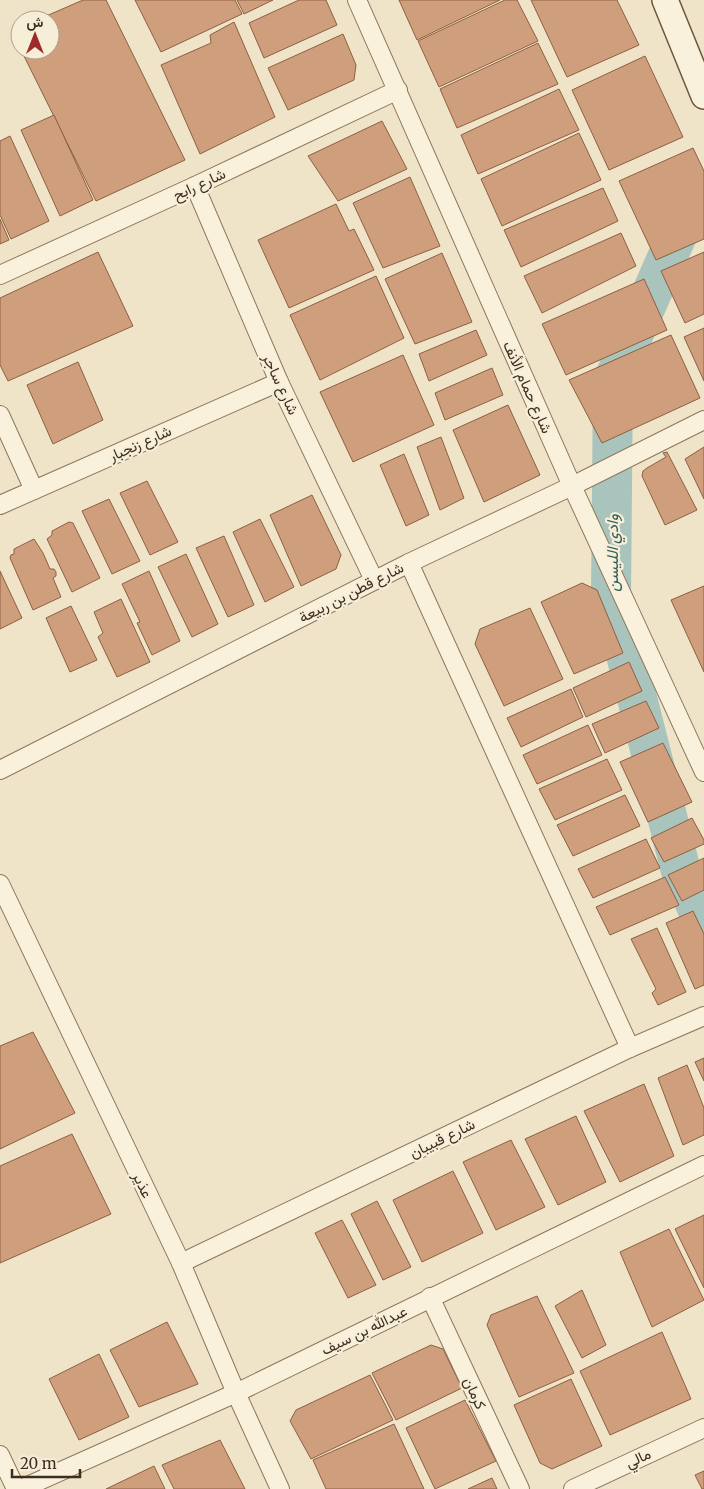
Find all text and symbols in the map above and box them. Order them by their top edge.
north arrow [10,10,60,60]
text: ش [27,13,44,31]
street label: شارع رابح [170,163,229,206]
street label: شارع حمام الأنف [497,338,557,437]
street label: شارع ساجر [256,349,303,419]
street label: شارع زنجبار [105,421,175,467]
water label: وادي الليسن [602,514,626,592]
street label: شارع قطن بن ربيعة [296,557,408,628]
street label: شارع قبيبان [406,1114,479,1164]
street label: عذير [128,1168,157,1201]
street label: عبدالله بن سيف [318,1301,411,1360]
street label: كرمان [459,1374,491,1412]
street label: مالي [622,1444,655,1476]
scale bar [12,1446,80,1478]
text: 20 m [20,1454,57,1473]

